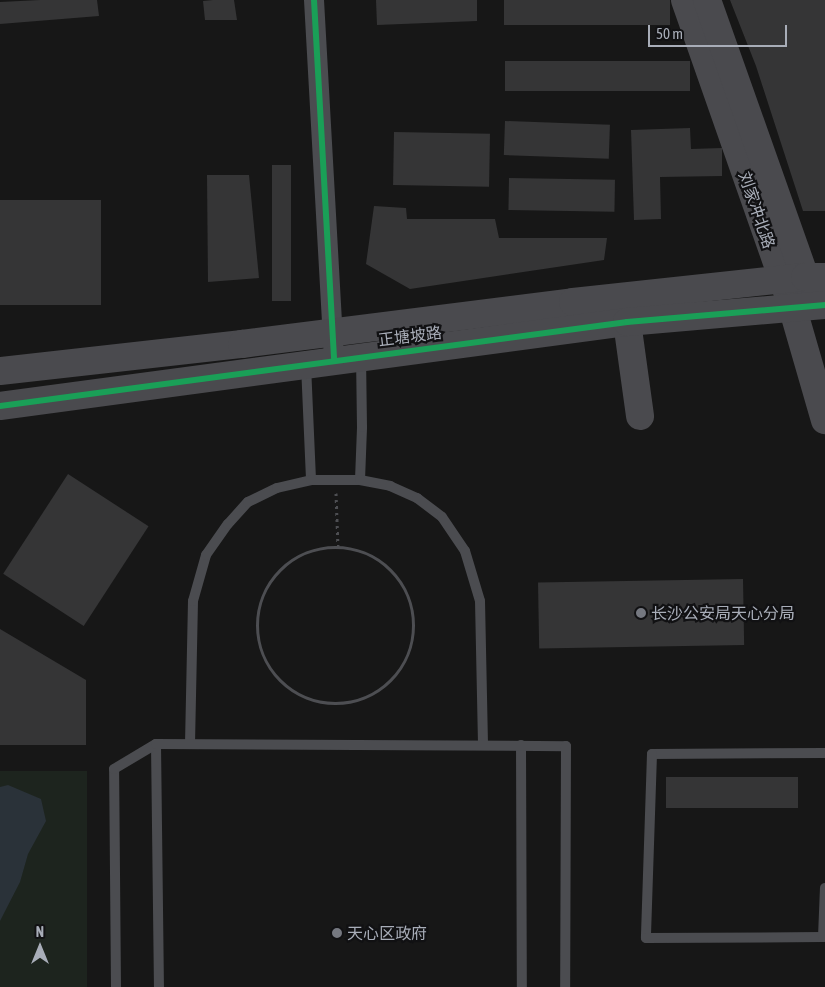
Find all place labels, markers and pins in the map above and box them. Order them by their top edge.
place label: 长沙公安局天心分局 [651,603,795,623]
marker: 长沙公安局天心分局 [635,607,647,619]
place label: 天心区政府 [347,923,427,943]
marker: 天心区政府 [331,927,343,939]

